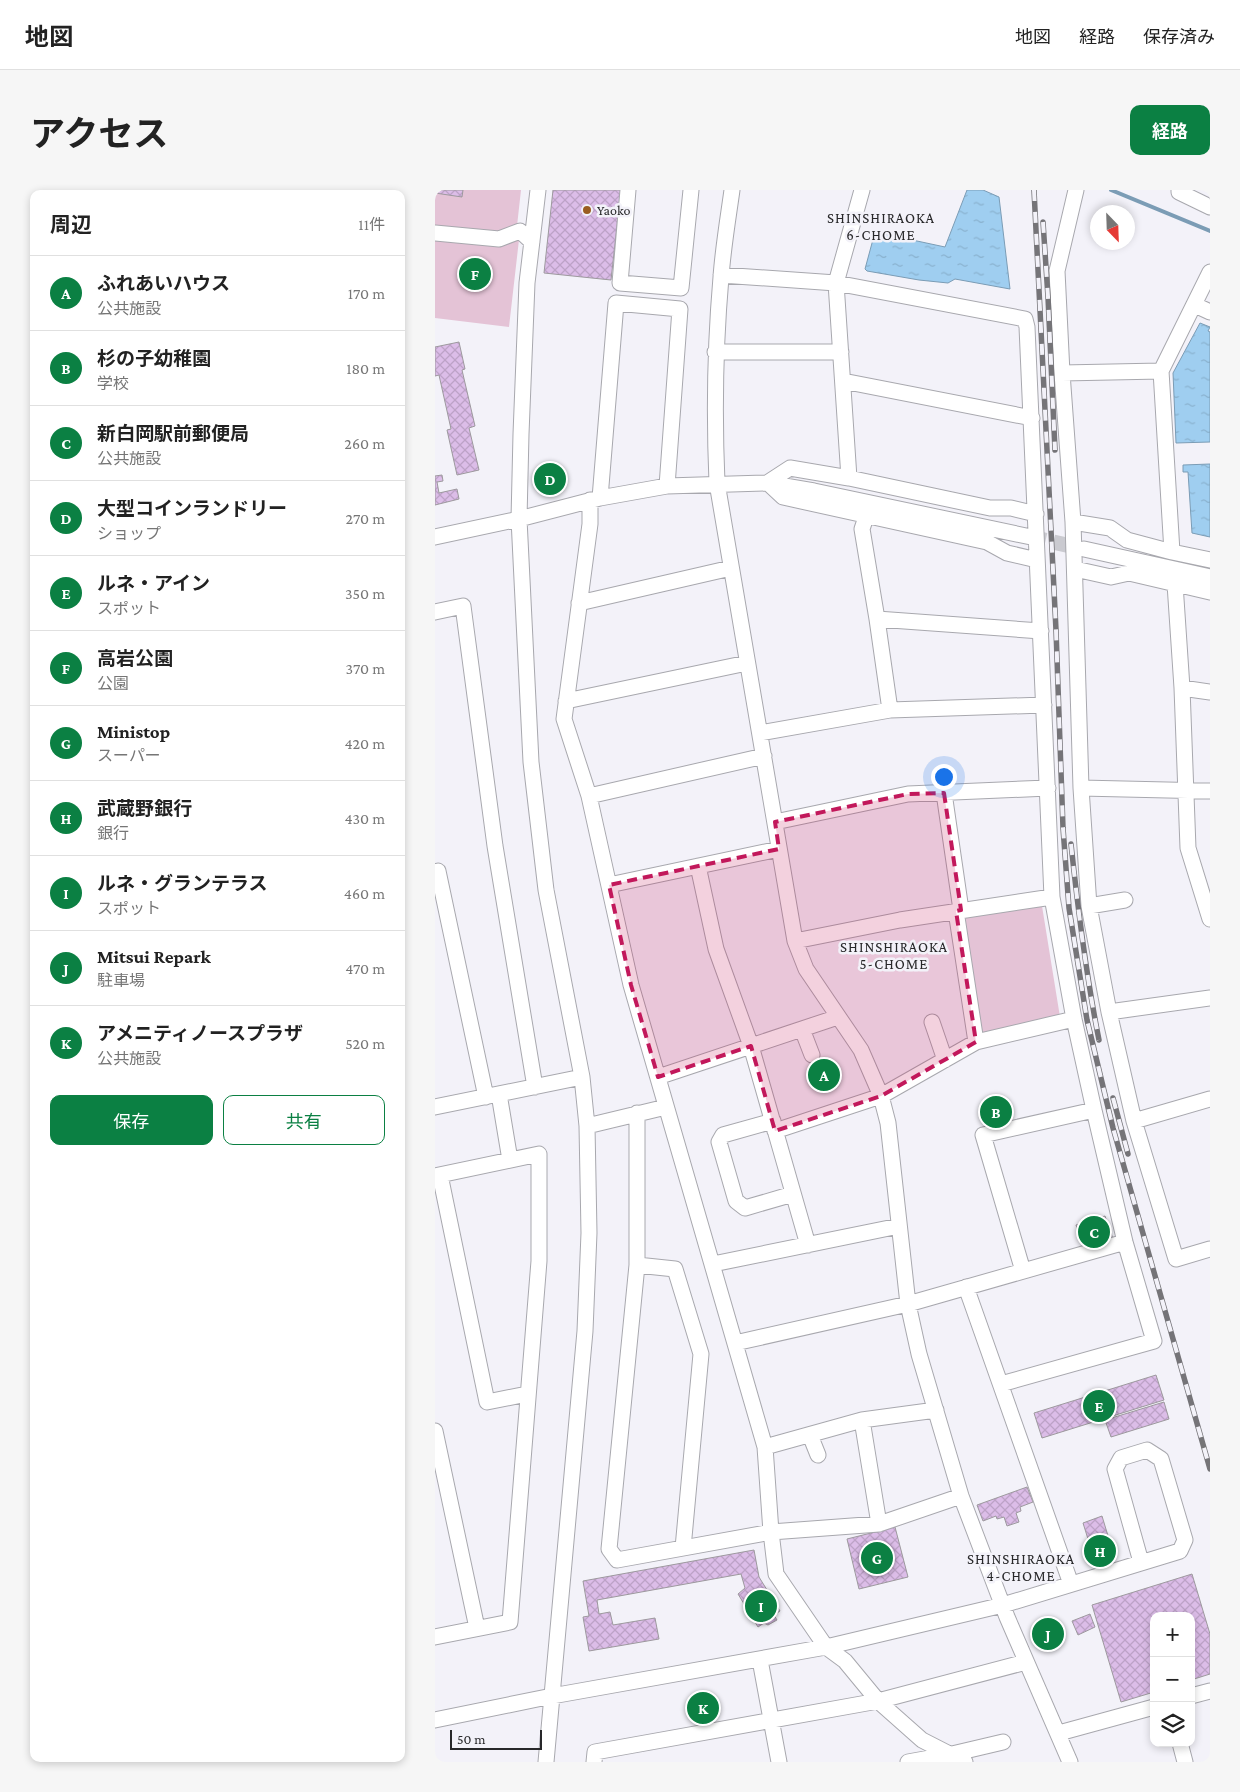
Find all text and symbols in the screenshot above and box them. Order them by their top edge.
text: 地図 [25,23,73,50]
text: 地図 [1015,27,1051,47]
text: 経路 [1079,27,1115,47]
text: 保存済み [1143,27,1215,47]
button: 経路 [1130,105,1210,155]
text: アクセス [30,115,168,154]
place label: Yaoko [597,202,631,218]
marker: Yaoko [581,204,593,216]
north arrow [1090,205,1135,250]
district label: SHINSHIRAOKA 6-CHOME [827,210,935,243]
text: 周辺 [50,213,92,237]
text: 11件 [358,216,385,233]
pin: F [459,255,491,293]
text: ふれあいハウス [97,273,230,294]
text: A [61,285,71,302]
text: 170 m [348,285,385,302]
text: 公共施設 [97,300,161,317]
text: 杉の子幼稚園 [97,348,211,369]
text: B [61,360,71,377]
text: 180 m [346,360,385,377]
text: 学校 [97,375,129,392]
text: 新白岡駅前郵便局 [97,423,249,444]
text: C [61,435,71,452]
text: 260 m [344,435,385,452]
text: 公共施設 [97,450,161,467]
pin: D [534,460,566,498]
text: 大型コインランドリー [97,498,287,519]
text: D [60,510,72,527]
text: 270 m [346,510,385,527]
text: ショップ [97,525,161,542]
text: ルネ・アイン [97,573,210,594]
text: E [61,585,71,602]
text: 350 m [345,585,385,602]
text: スポット [97,600,161,617]
text: 高岩公園 [97,648,173,669]
text: F [62,660,70,677]
text: 370 m [346,660,385,677]
text: 公園 [97,675,129,692]
text: Ministop [97,721,170,742]
text: G [61,735,71,752]
text: 420 m [344,735,385,752]
text: スーパー [97,747,161,764]
your location [931,764,957,790]
text: 武蔵野銀行 [97,798,192,819]
text: H [61,810,71,827]
text: 430 m [344,810,385,827]
text: 銀行 [97,825,129,842]
text: ルネ・グランテラス [97,873,268,894]
text: I [63,885,69,902]
text: 460 m [344,885,385,902]
text: スポット [97,900,161,917]
district label: SHINSHIRAOKA 5-CHOME [840,939,948,972]
text: Mitsui Repark [97,946,211,967]
text: J [63,960,69,977]
text: 470 m [345,960,385,977]
text: 駐車場 [97,972,145,989]
text: アメニティノースプラザ [97,1023,303,1044]
text: K [61,1035,71,1052]
text: 520 m [345,1035,385,1052]
text: 公共施設 [97,1050,161,1067]
pin: A [808,1056,840,1094]
pin: B [980,1093,1012,1131]
button: 保存 [50,1095,213,1145]
button: 共有 [223,1095,385,1145]
pin: C [1078,1213,1110,1251]
pin: E [1083,1387,1115,1425]
pin: H [1084,1532,1116,1570]
pin: G [861,1539,893,1577]
district label: SHINSHIRAOKA 4-CHOME [967,1551,1075,1584]
pin: I [745,1587,777,1625]
map controls [1150,1612,1195,1747]
button: + [1150,1612,1195,1657]
pin: J [1032,1615,1064,1653]
button: − [1150,1657,1195,1702]
pin: K [687,1689,719,1727]
button: layers [1150,1702,1195,1747]
scale bar [450,1727,543,1750]
text: 50 m [457,1731,485,1747]

